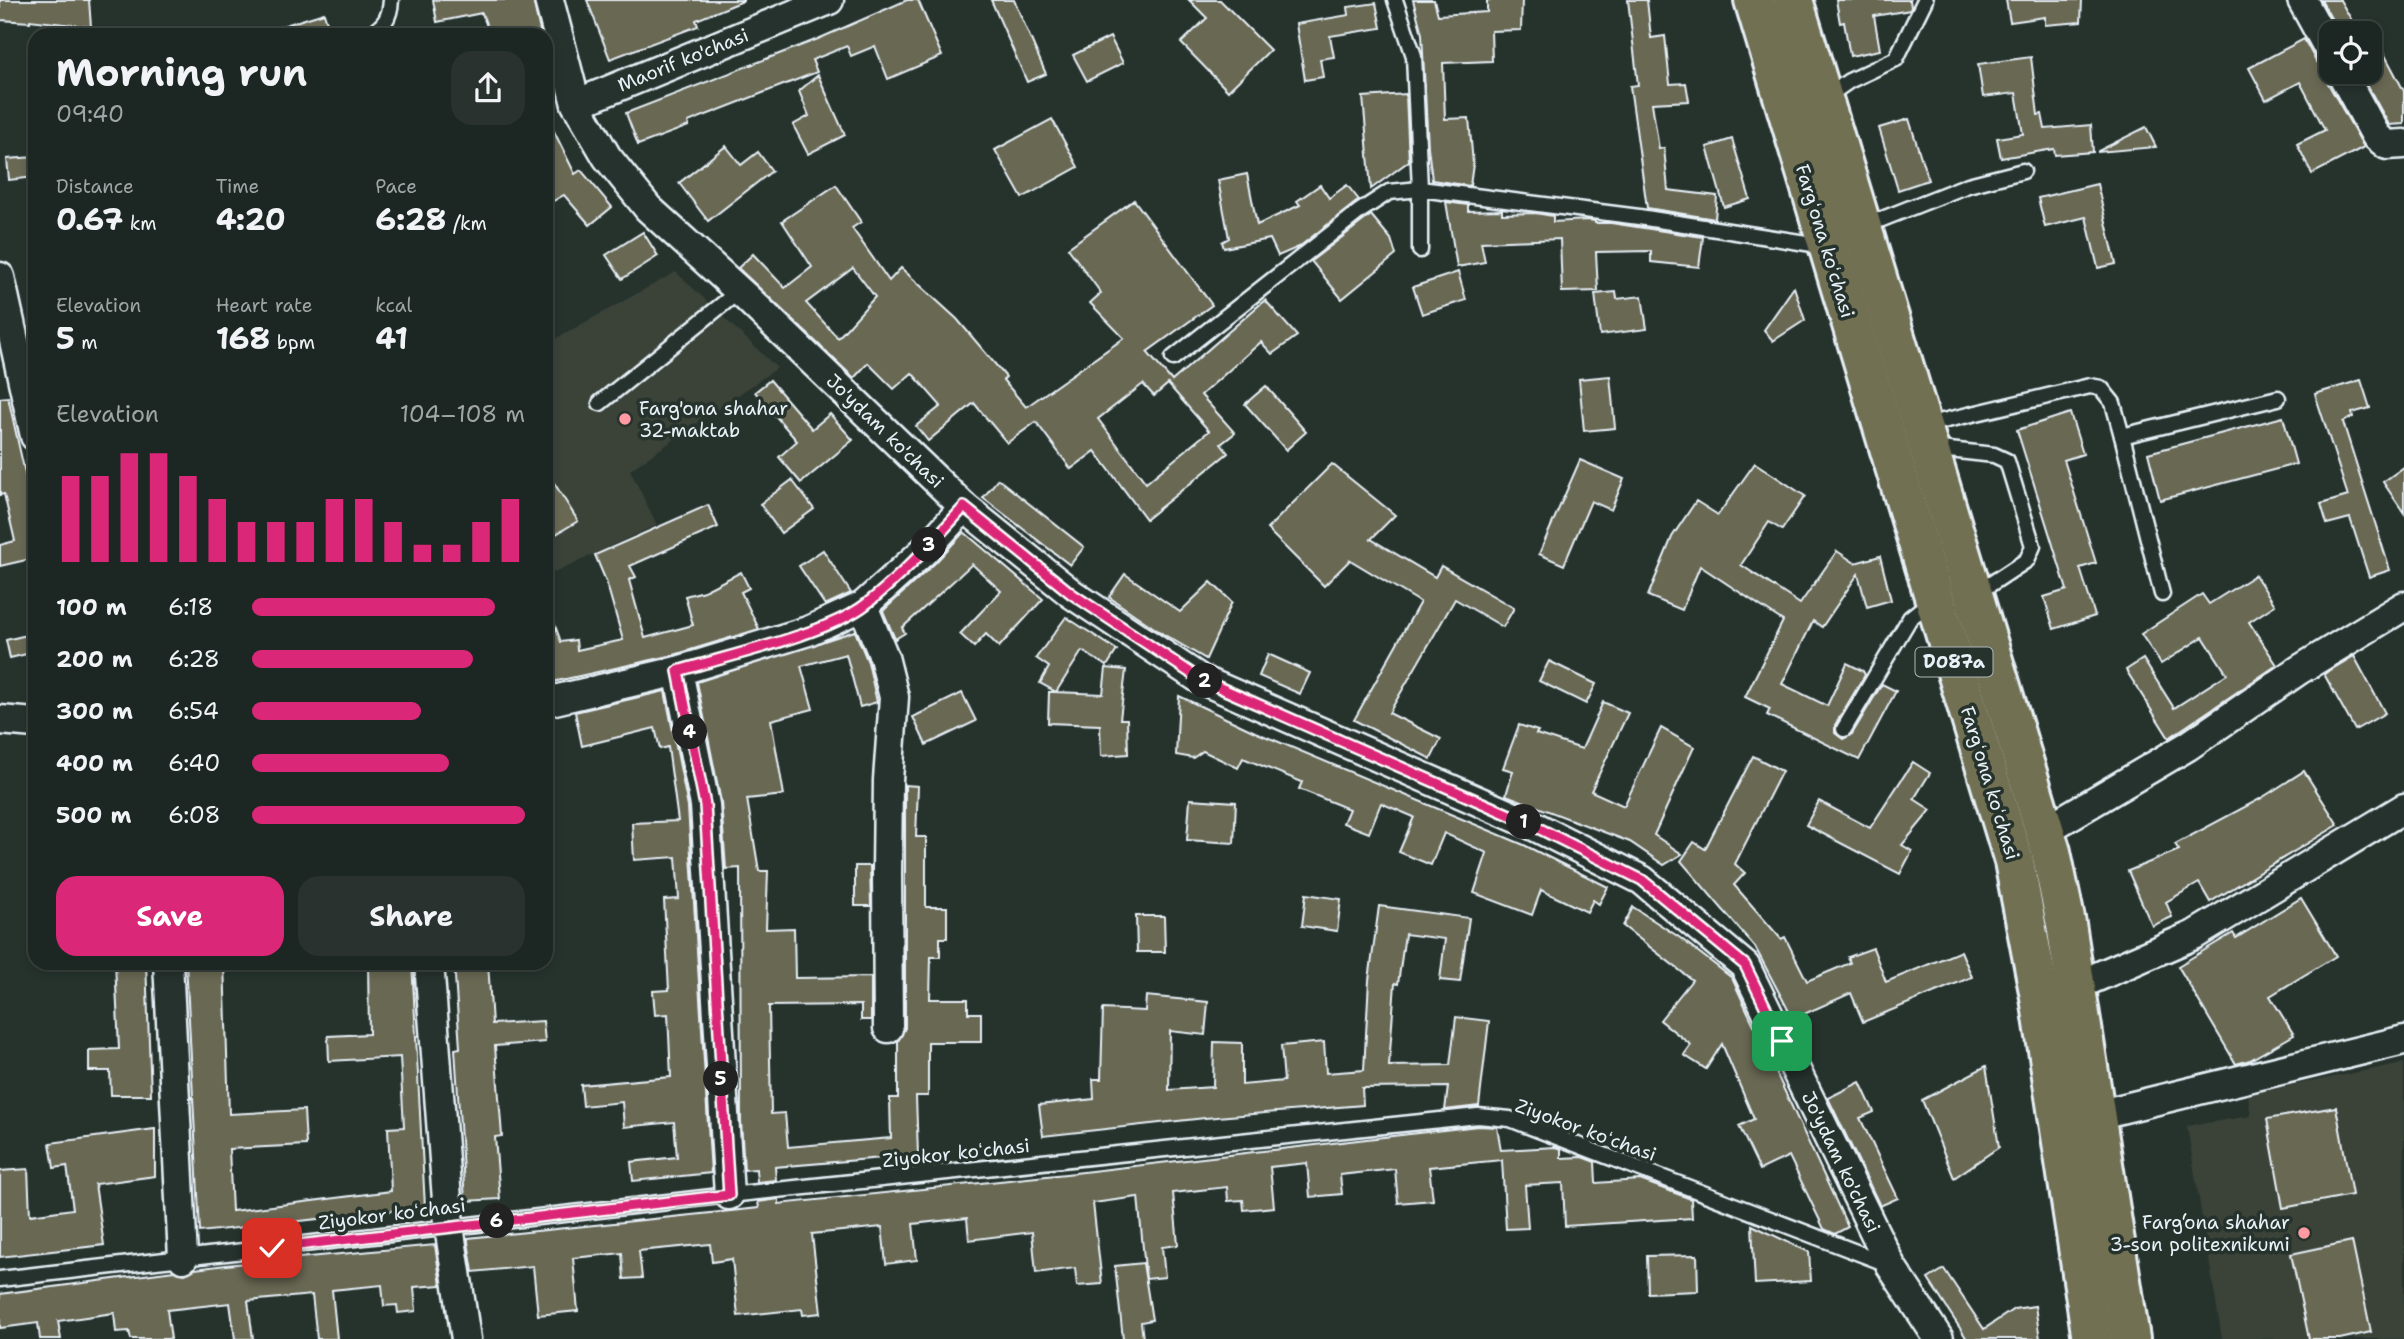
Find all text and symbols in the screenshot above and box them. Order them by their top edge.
map controls [2319,21,2382,84]
button: locate [2319,21,2382,84]
street label: Maorif ko'chasi [614,22,752,98]
text: Morning run [56,47,307,98]
button: share [451,51,525,125]
text: 09:40 [56,99,124,129]
street label: Fargʻona koʻchasi [1790,161,1860,321]
text: Distance [56,174,134,199]
text: Time [216,174,259,199]
text: Pace [375,174,417,199]
text: 0.67 [56,199,123,240]
text: 4:20 [216,199,286,240]
text: 6:28 [375,199,446,240]
text: km [123,211,157,236]
text: /km [446,211,487,236]
text: Elevation [56,293,141,318]
text: Heart rate [216,293,312,318]
text: kcal [375,293,412,318]
text: 5 [56,318,75,359]
text: 168 [216,318,270,359]
text: 41 [375,318,408,359]
text: m [75,330,98,355]
text: bpm [270,330,315,355]
street label: Jo'ydam ko'chasi [821,368,949,494]
place label: Farg'ona shahar 32-maktab [639,396,788,443]
text: Elevation [56,399,159,429]
text: 104–108 m [400,399,525,429]
marker: Farg'ona shahar 32-maktab [617,411,633,427]
pin: 3 [912,528,946,562]
text: 3 [922,532,935,557]
text: 100 m [56,592,127,622]
text: 6:18 [168,592,213,622]
text: 200 m [56,644,133,674]
text: 6:28 [168,644,220,674]
road number: D087a [1916,648,1993,676]
pin: 2 [1188,664,1222,698]
text: 2 [1198,668,1211,693]
text: 300 m [56,696,133,726]
text: 6:54 [168,696,219,726]
street label: Fargʻona koʻchasi [1955,703,2025,863]
pin: 4 [672,714,708,750]
text: 4 [683,719,696,744]
text: 400 m [56,748,133,778]
text: 6:40 [168,748,220,778]
text: 500 m [56,800,131,830]
text: 6:08 [168,800,221,830]
pin: 1 [1506,804,1542,840]
text: 1 [1519,809,1528,834]
button: Save [56,876,284,956]
button: Share [298,876,525,956]
pin [1752,1011,1812,1071]
icon: arrive [1763,1022,1801,1060]
pin: 5 [704,1062,738,1096]
text: 5 [715,1066,726,1091]
street label: Jo'ydam ko'chasi [1796,1087,1886,1237]
street label: Ziyokor koʻchasi [1512,1093,1660,1167]
street label: Ziyokor koʻchasi [881,1133,1031,1173]
street label: Ziyokor koʻchasi [317,1193,467,1235]
pin: 6 [480,1204,514,1238]
text: 6 [490,1208,503,1233]
place label: Farg‘ona shahar 3-son politexnikumi [2110,1210,2290,1257]
pin [242,1218,302,1278]
marker: Farg‘ona shahar 3-son politexnikumi [2296,1225,2312,1241]
icon: check [253,1229,291,1267]

